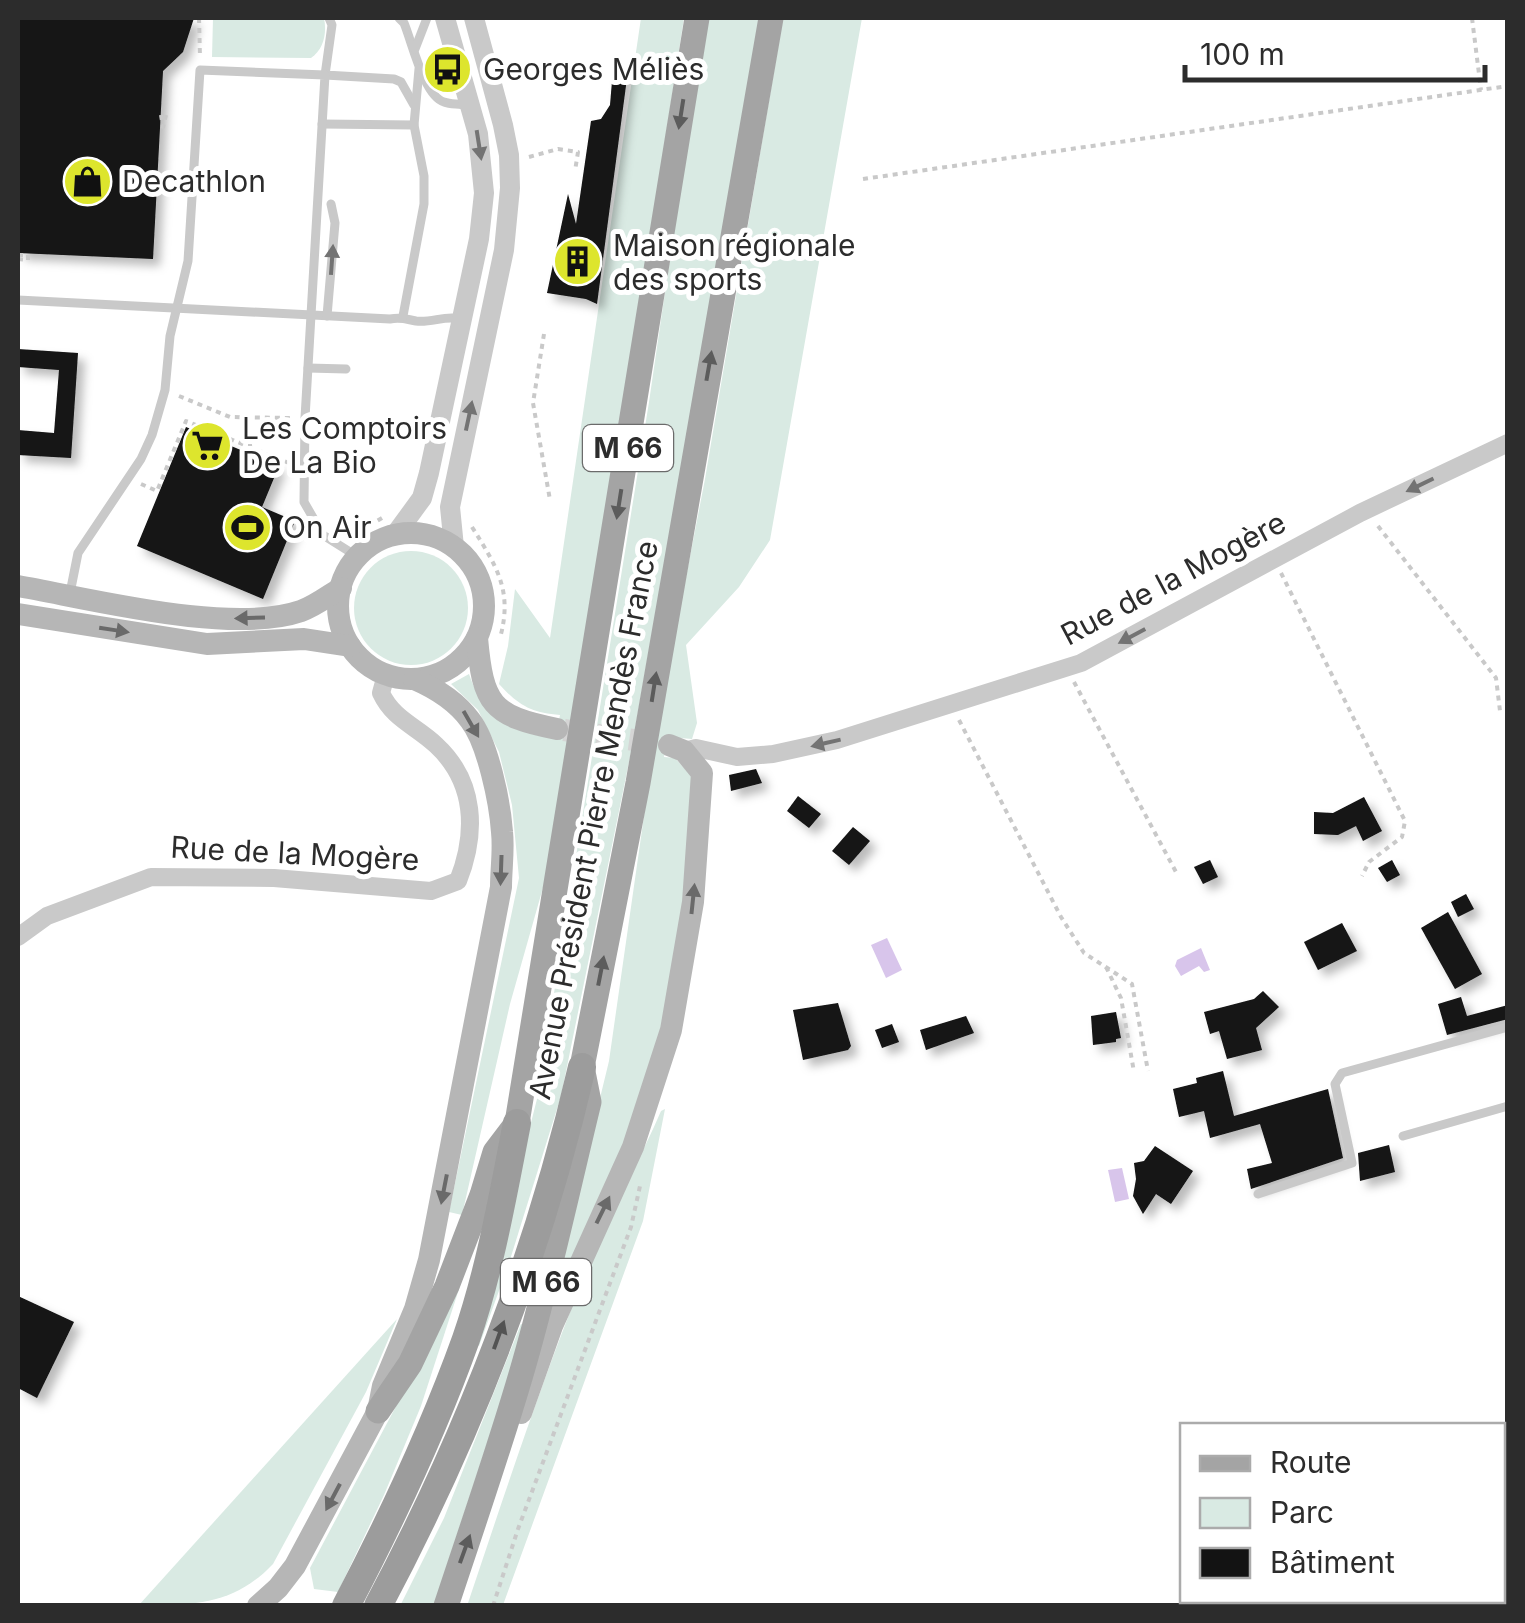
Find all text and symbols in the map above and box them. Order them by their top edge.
scale bar [1185,20,1485,82]
text: 100 m [1200,36,1285,72]
bus stop icon: Georges Méliès [422,43,474,95]
place label: Georges Méliès [483,51,704,87]
one-way arrow [672,98,688,130]
one-way arrow [472,130,487,162]
shop icon: Decathlon [61,155,113,207]
place label: Decathlon [122,163,266,199]
place label: Maison régionale des sports [613,227,855,297]
building icon: Maison régionale des sports [552,236,604,288]
one-way arrow [325,243,341,275]
one-way arrow [702,351,718,382]
one-way arrow [461,401,477,432]
place label: Les Comptoirs De La Bio [242,410,447,480]
supermarket icon: Les Comptoirs De La Bio [181,419,233,471]
road number: M 66 [583,425,673,471]
one-way arrow [1405,476,1434,493]
one-way arrow [610,488,626,520]
sports icon: On Air [222,501,274,553]
street label: Rue de la Mogère [1055,504,1291,652]
place label: On Air [283,509,372,545]
street label: Avenue Président Pierre Mendès France [521,538,665,1102]
one-way arrow [234,611,266,627]
one-way arrow [99,622,130,638]
one-way arrow [1117,627,1146,644]
one-way arrow [647,670,662,702]
one-way arrow [461,710,479,738]
one-way arrow [810,736,841,751]
street label: Rue de la Mogère [170,829,420,877]
one-way arrow [493,854,509,886]
one-way arrow [685,883,701,915]
one-way arrow [593,956,609,987]
one-way arrow [435,1174,451,1205]
one-way arrow [594,1195,611,1224]
road number: M 66 [501,1259,591,1305]
one-way arrow [492,1320,507,1350]
legend [1180,1423,1505,1603]
text: Route [1270,1444,1352,1480]
one-way arrow [325,1482,342,1511]
text: Parc [1270,1494,1334,1530]
one-way arrow [458,1534,473,1564]
text: Bâtiment [1270,1544,1395,1580]

